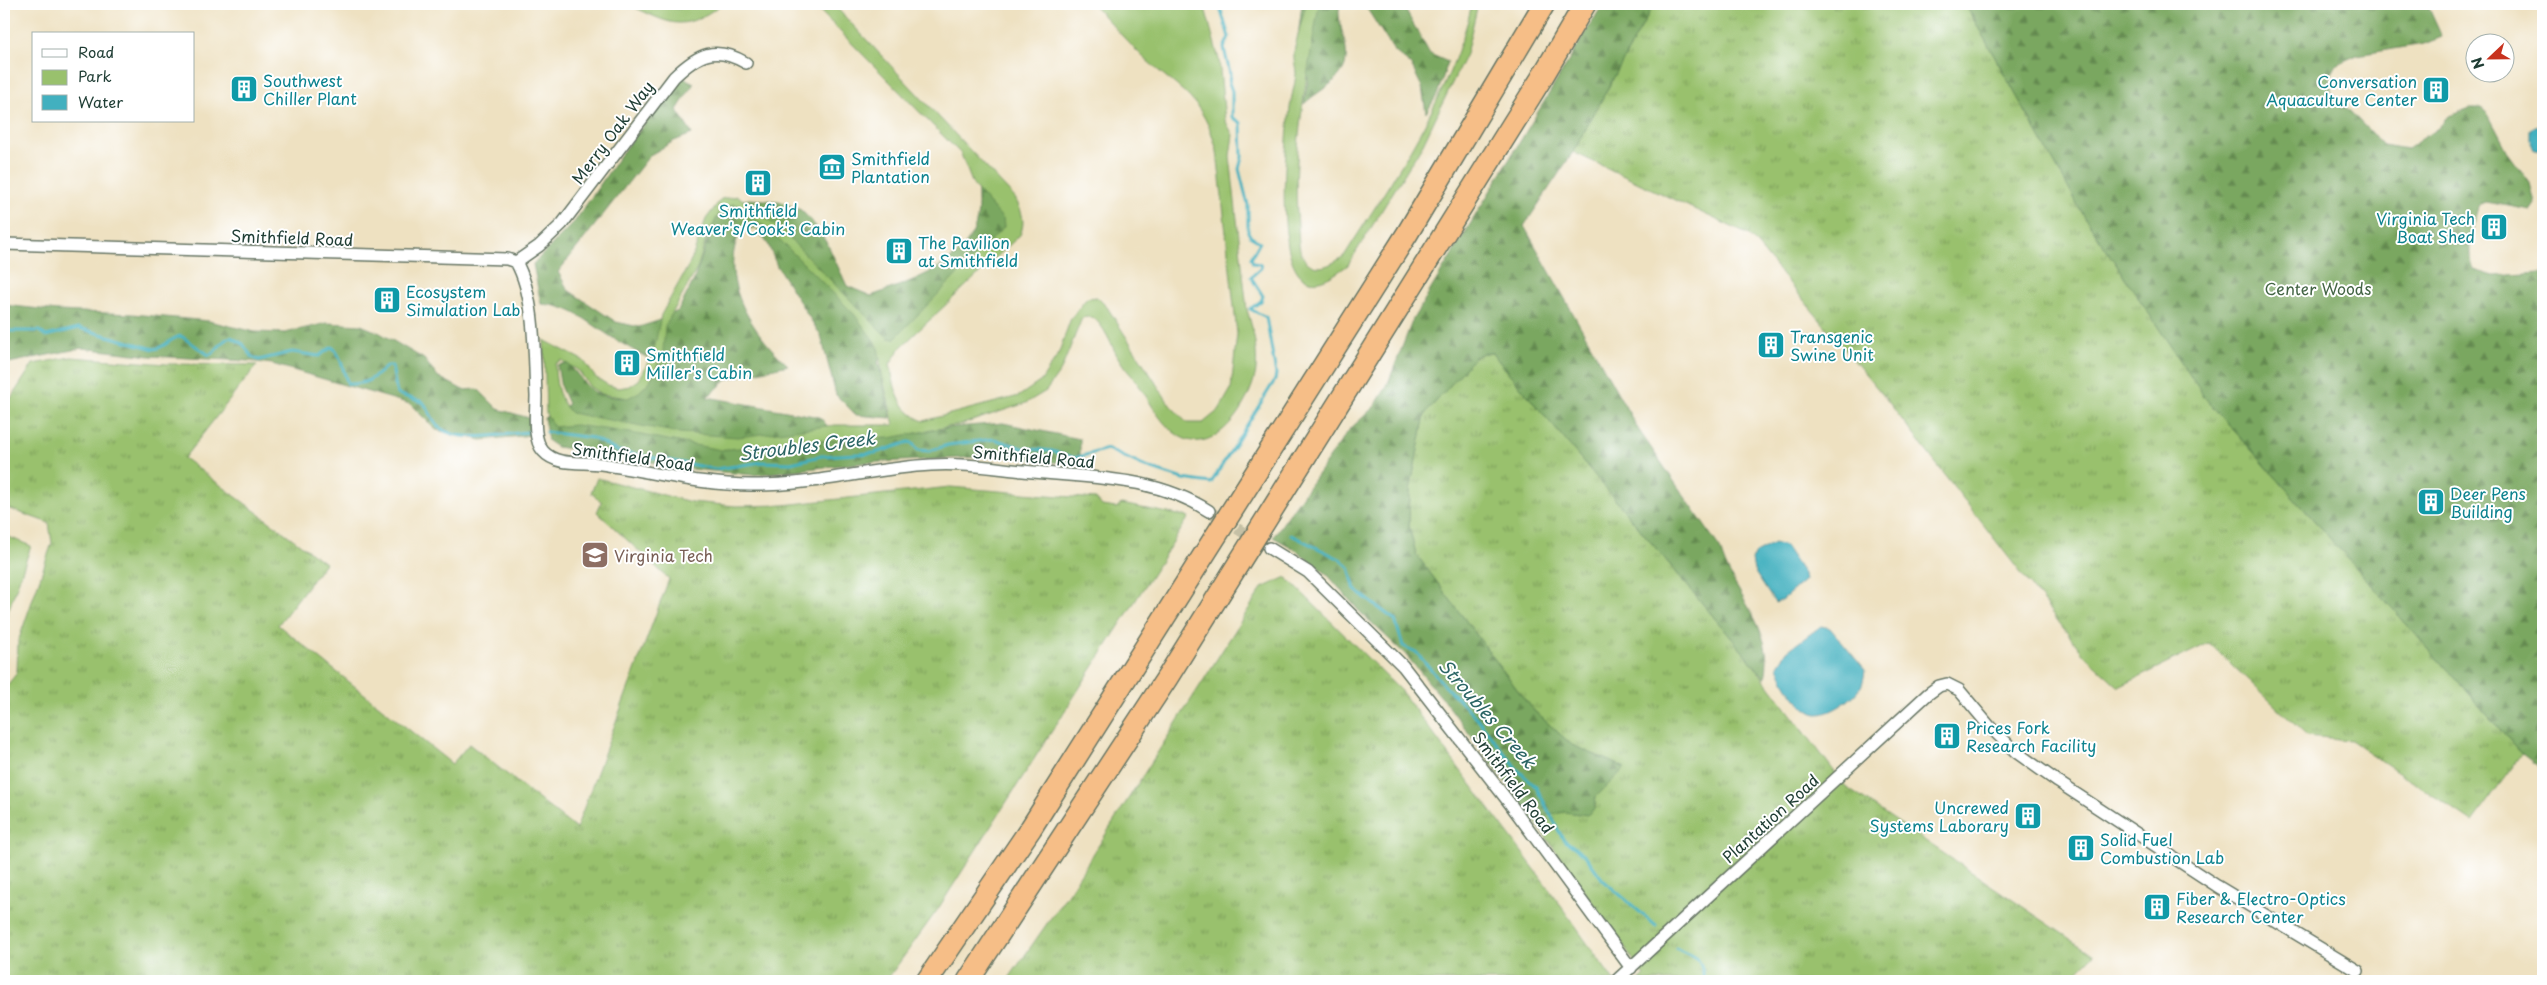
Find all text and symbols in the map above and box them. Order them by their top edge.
legend [32,32,195,122]
north arrow [2464,32,2514,82]
text: Road [78,40,114,63]
text: N [2466,54,2489,72]
text: Park [78,64,112,87]
place label: Southwest Chiller Plant [263,68,357,110]
place label: Conversation Aquaculture Center [2266,69,2418,111]
building icon: Southwest Chiller Plant [229,74,259,104]
street label: Merry Oak Way [565,75,659,189]
building icon: Conversation Aquaculture Center [2421,75,2451,105]
text: Water [78,90,123,113]
place label: Smithfield Plantation [851,146,930,188]
museum icon: Smithfield Plantation [817,152,847,182]
building icon: Smithfield Weaver's/Cook's Cabin [743,168,773,198]
place label: Smithfield Weaver's/Cook's Cabin [671,198,845,240]
place label: Virginia Tech Boat Shed [2376,206,2475,248]
building icon: Virginia Tech Boat Shed [2479,212,2509,242]
street label: Smithfield Road [230,223,354,251]
place label: The Pavilion at Smithfield [918,230,1018,272]
building icon: The Pavilion at Smithfield [884,236,914,266]
park label: Center Woods [2264,276,2372,300]
place label: Ecosystem Simulation Lab [406,279,520,321]
building icon: Ecosystem Simulation Lab [372,285,402,315]
place label: Transgenic Swine Unit [1790,324,1874,366]
building icon: Transgenic Swine Unit [1756,330,1786,360]
place label: Smithfield Miller's Cabin [646,342,752,384]
building icon: Smithfield Miller's Cabin [612,348,642,378]
water label: Stroubles Creek [737,423,878,467]
street label: Smithfield Road [571,436,695,476]
street label: Smithfield Road [972,439,1096,473]
place label: Deer Pens Building [2450,481,2526,523]
building icon: Deer Pens Building [2416,487,2446,517]
school or university icon: Virginia Tech [580,540,610,570]
place label: Virginia Tech [614,543,713,567]
water label: Stroubles Creek [1433,652,1544,774]
place label: Prices Fork Research Facility [1966,715,2096,757]
building icon: Prices Fork Research Facility [1932,721,1962,751]
street label: Smithfield Road [1468,726,1560,838]
street label: Plantation Road [1716,768,1824,868]
place label: Uncrewed Systems Laborary [1870,795,2009,837]
building icon: Uncrewed Systems Laborary [2013,801,2043,831]
place label: Solid Fuel Combustion Lab [2100,827,2224,869]
building icon: Solid Fuel Combustion Lab [2066,833,2096,863]
place label: Fiber & Electro-Optics Research Center [2176,886,2346,928]
building icon: Fiber & Electro-Optics Research Center [2142,892,2172,922]

